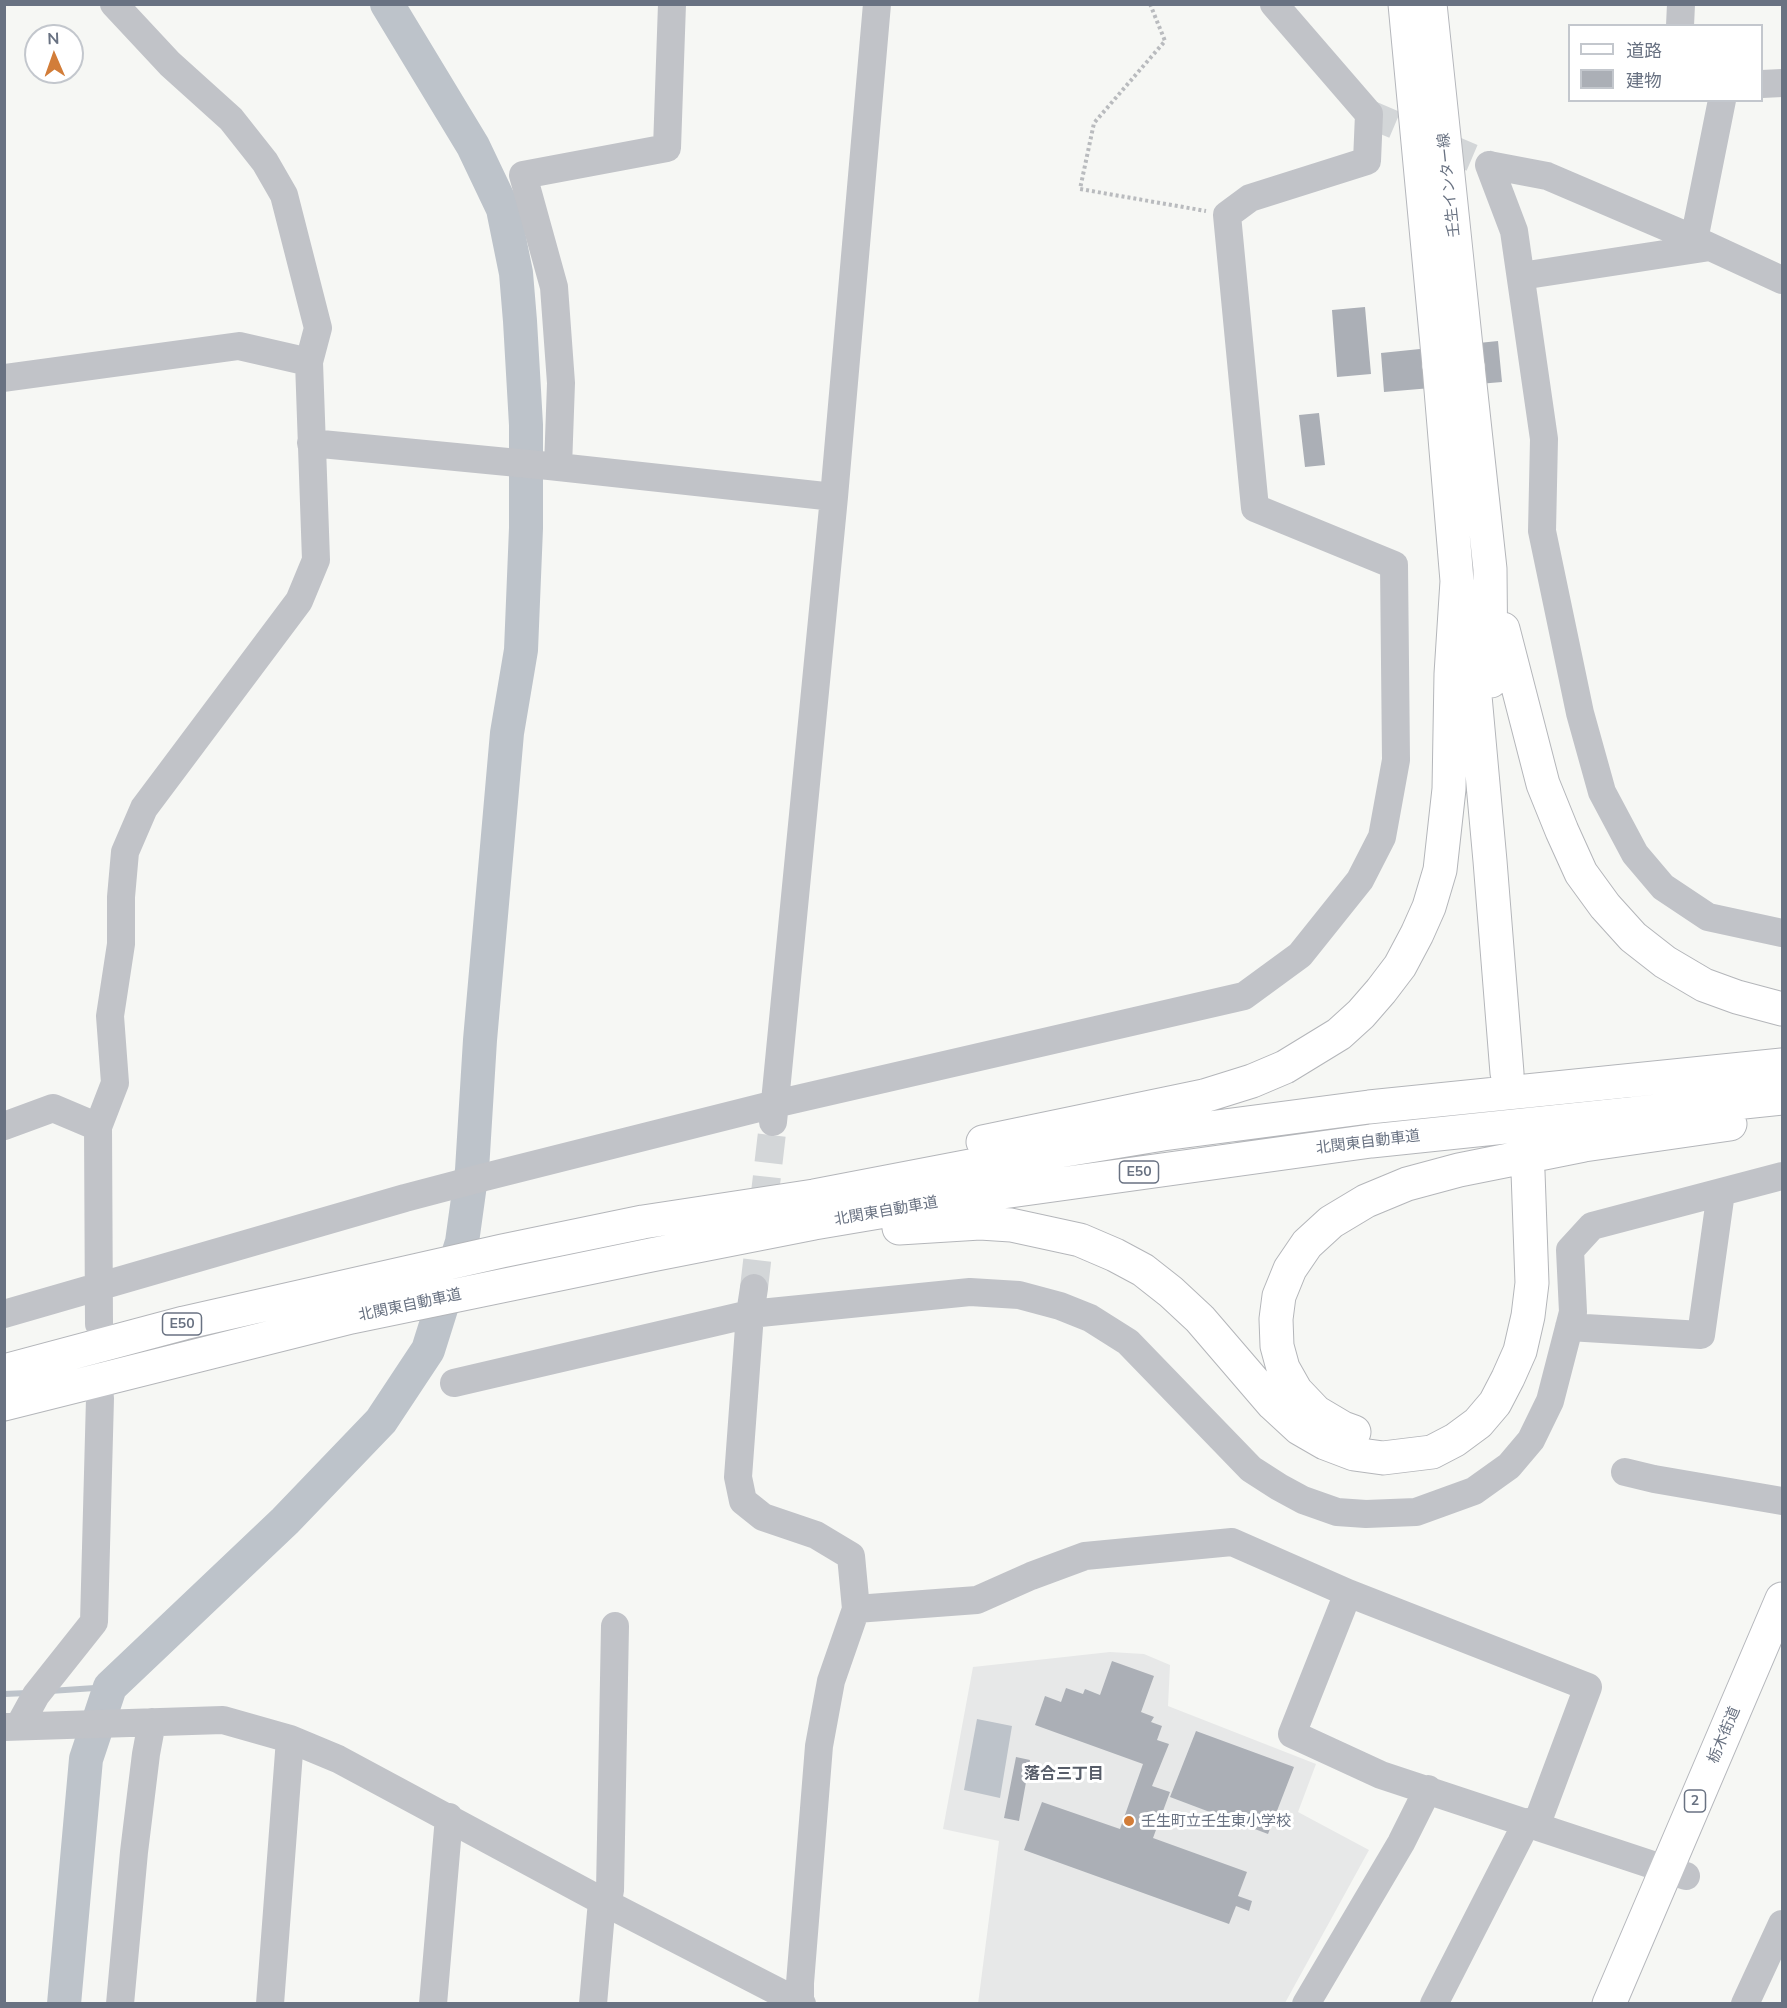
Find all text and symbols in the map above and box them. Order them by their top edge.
north arrow [24,24,84,84]
legend [1568,24,1763,102]
text: N [47,28,60,48]
text: 道路 [1626,39,1662,62]
text: 建物 [1626,69,1662,92]
street label: 壬生インター線 [1435,132,1463,238]
street label: 北関東自動車道 [1315,1127,1421,1157]
road number: E50 [1120,1161,1158,1183]
street label: 北関東自動車道 [833,1193,939,1229]
street label: 北関東自動車道 [357,1285,463,1325]
road number: E50 [162,1313,201,1335]
street label: 栃木街道 [1704,1704,1744,1766]
district label: 落合三丁目 [1024,1764,1104,1784]
road number: 2 [1684,1790,1706,1812]
place label: 壬生町立壬生東小学校 [1141,1812,1291,1830]
marker: 壬生町立壬生東小学校 [1122,1814,1136,1828]

